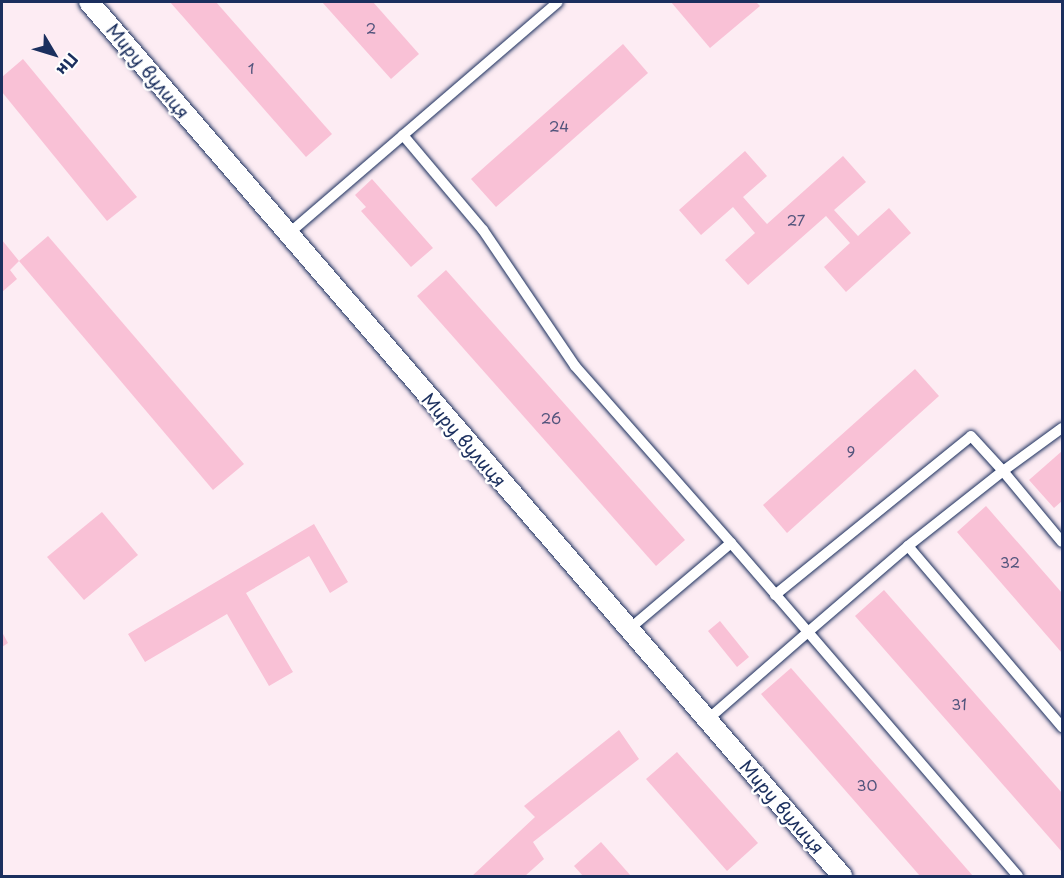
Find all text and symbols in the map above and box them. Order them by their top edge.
street label: Миру вулиця [102,19,194,123]
house number: 2 [366,19,376,37]
north arrow [24,24,84,84]
text: Пн [52,49,85,82]
house number: 1 [248,59,254,77]
house number: 24 [549,117,569,135]
house number: 27 [787,211,805,229]
street label: Миру вулиця [417,388,511,492]
house number: 26 [541,409,561,427]
house number: 9 [847,442,855,460]
house number: 32 [1000,553,1020,571]
house number: 31 [951,695,967,713]
street label: Миру вулиця [735,755,829,859]
house number: 30 [857,776,877,794]

